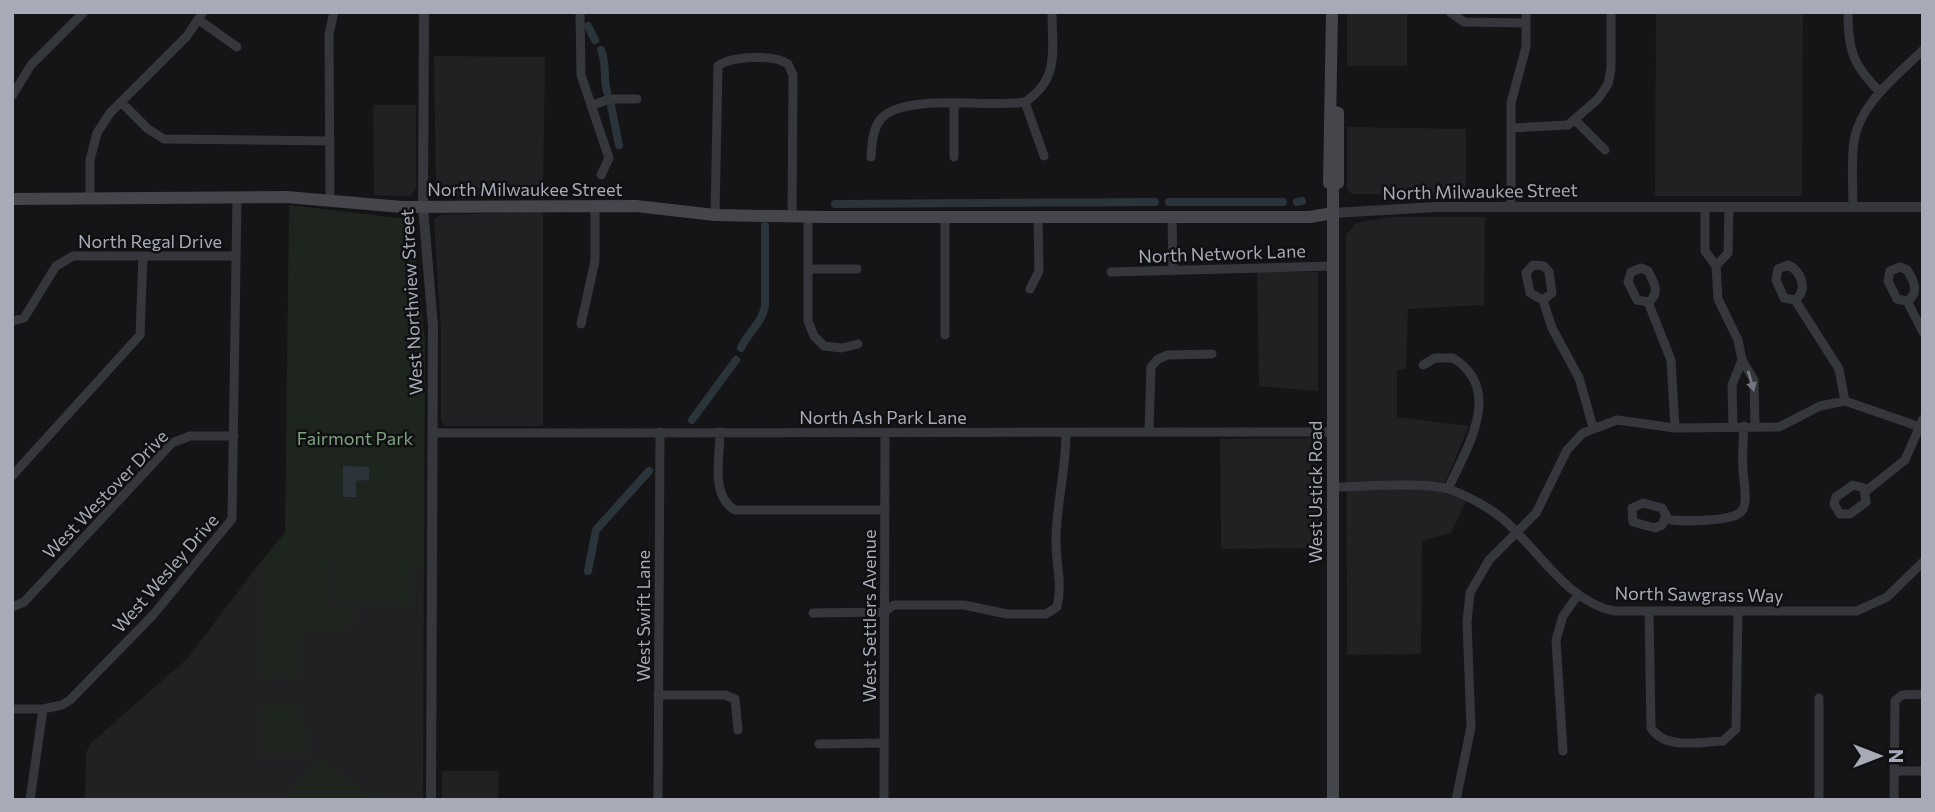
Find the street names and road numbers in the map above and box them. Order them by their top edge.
street label: North Milwaukee Street [427,178,623,200]
street label: North Milwaukee Street [1382,178,1578,204]
street label: West Northview Street [395,208,427,396]
street label: North Regal Drive [78,230,222,252]
street label: North Network Lane [1138,239,1306,267]
street label: North Ash Park Lane [799,406,967,428]
street label: West Ustick Road [1304,421,1326,564]
street label: West Westover Drive [38,425,172,563]
street label: West Wesley Drive [107,509,223,637]
street label: West Settlers Avenue [858,530,880,702]
street label: West Swift Lane [632,550,654,682]
street label: North Sawgrass Way [1614,582,1784,606]

